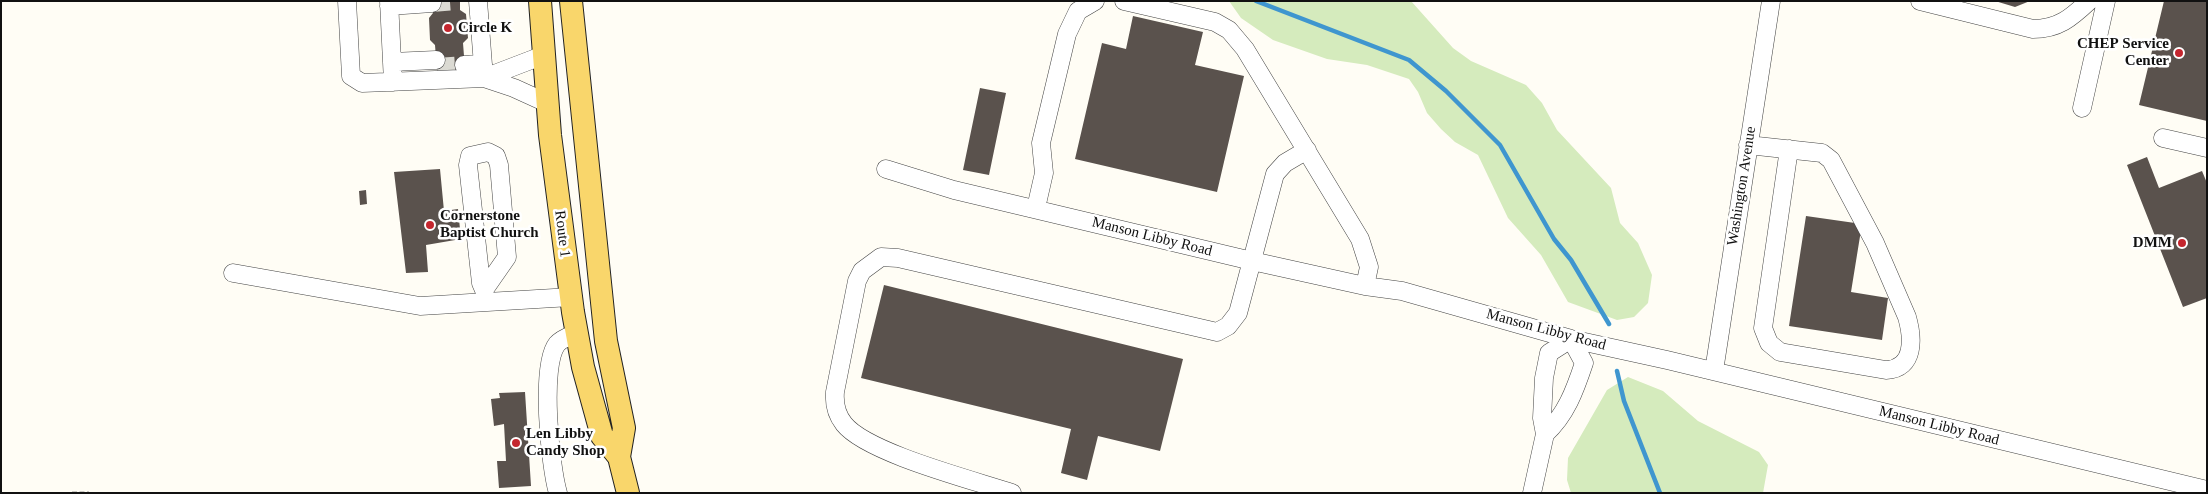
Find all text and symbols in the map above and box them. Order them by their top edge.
place label: Circle K [458,19,512,37]
marker: Circle K [442,22,454,34]
place label: CHEP Service Center [2077,35,2169,70]
marker: CHEP Service Center [2173,47,2185,59]
street label: Washington Avenue [1724,125,1760,247]
place label: Cornerstone Baptist Church [440,207,538,242]
street label: Route 1 [550,210,574,258]
street label: Manson Libby Road [1090,213,1214,261]
marker: Cornerstone Baptist Church [424,219,436,231]
place label: DMM [2133,234,2172,252]
marker: DMM [2176,237,2188,249]
street label: Manson Libby Road [1484,305,1608,355]
street label: Manson Libby Road [1877,402,2001,450]
place label: Len Libby Candy Shop [526,425,605,460]
marker: Len Libby Candy Shop [510,437,522,449]

